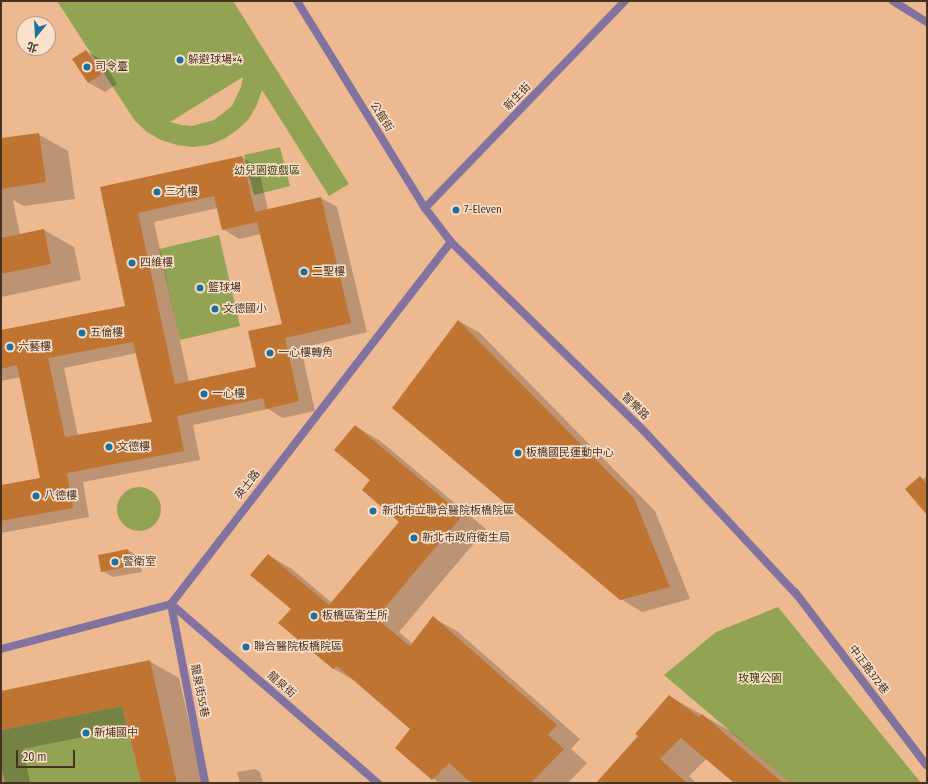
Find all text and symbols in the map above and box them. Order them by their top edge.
north arrow [16,16,56,56]
text: 北 [25,39,40,55]
place label: 躲避球場×4 [188,53,242,67]
marker: 躲避球場×4 [175,55,185,65]
place label: 司令臺 [95,60,128,74]
marker: 司令臺 [82,62,92,72]
street label: 新生街 [502,81,534,113]
street label: 公館街 [367,100,395,134]
park label: 幼兒園遊戲區 [234,164,300,178]
place label: 三才樓 [165,185,198,199]
marker: 三才樓 [152,187,162,197]
place label: 7-Eleven [464,203,502,217]
marker: 7-Eleven [451,205,461,215]
place label: 四維樓 [140,256,173,270]
marker: 四維樓 [127,258,137,268]
place label: 二聖樓 [312,265,345,279]
marker: 二聖樓 [299,267,309,277]
place label: 籃球場 [208,281,241,295]
marker: 籃球場 [195,283,205,293]
place label: 文德國小 [223,302,267,316]
marker: 文德國小 [210,304,220,314]
place label: 五倫樓 [90,326,123,340]
marker: 五倫樓 [77,328,87,338]
place label: 六藝樓 [18,340,51,354]
marker: 六藝樓 [5,342,15,352]
place label: 一心樓轉角 [278,346,333,360]
marker: 一心樓轉角 [265,348,275,358]
place label: 一心樓 [212,387,245,401]
marker: 一心樓 [199,389,209,399]
street label: 智樂路 [619,391,651,423]
place label: 文德樓 [117,440,150,454]
marker: 文德樓 [104,442,114,452]
place label: 板橋國民運動中心 [526,446,614,460]
marker: 板橋國民運動中心 [513,448,523,458]
street label: 英士路 [233,468,263,502]
place label: 八德樓 [44,489,77,503]
marker: 八德樓 [31,491,41,501]
place label: 新北市立聯合醫院板橋院區 [382,504,514,518]
marker: 新北市立聯合醫院板橋院區 [367,505,379,517]
place label: 新北市政府衛生局 [422,531,510,545]
marker: 新北市政府衛生局 [409,533,419,543]
place label: 警衛室 [123,555,156,569]
marker: 警衛室 [110,557,120,567]
place label: 板橋區衛生所 [322,609,388,623]
marker: 板橋區衛生所 [309,611,319,621]
place label: 聯合醫院板橋院區 [254,640,342,654]
marker: 聯合醫院板橋院區 [241,642,251,652]
street label: 中正路372巷 [845,643,891,697]
street label: 龍泉街55巷 [187,663,211,719]
street label: 龍泉街 [264,669,298,701]
park label: 玫瑰公園 [738,672,782,686]
place label: 新埔國中 [94,726,138,740]
marker: 新埔國中 [81,728,91,738]
scale bar [18,742,77,768]
text: 20 m [23,750,47,764]

